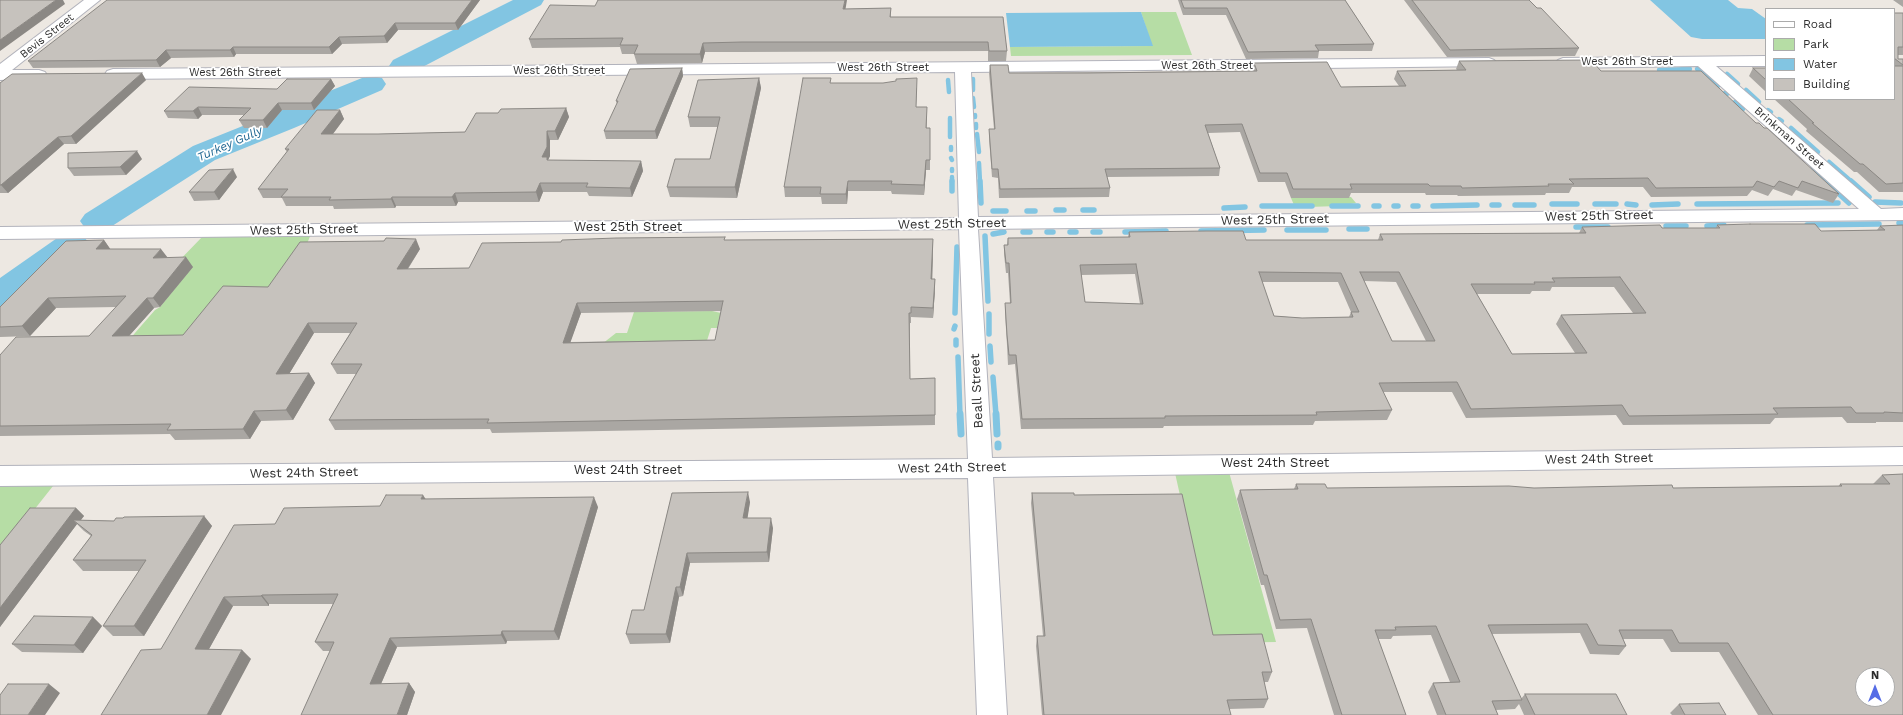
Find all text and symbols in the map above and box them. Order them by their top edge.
legend [1765,8,1895,100]
street label: Bevis Street [17,11,77,61]
text: Road [1803,17,1832,31]
text: Park [1803,37,1829,51]
street label: West 26th Street [1581,55,1673,69]
text: Water [1803,57,1837,71]
street label: West 26th Street [1161,59,1253,73]
street label: West 26th Street [837,61,929,75]
street label: West 26th Street [513,64,605,78]
street label: West 26th Street [189,66,281,80]
text: Building [1803,77,1850,91]
street label: Brinkman Street [1751,104,1827,172]
water label: Turkey Gully [195,123,265,165]
street label: West 25th Street [1545,207,1653,225]
street label: West 25th Street [1221,211,1329,229]
street label: West 25th Street [898,215,1006,233]
street label: West 25th Street [574,219,682,235]
street label: West 25th Street [250,221,358,239]
street label: Beall Street [967,353,987,429]
street label: West 24th Street [1545,450,1653,468]
street label: West 24th Street [1221,455,1329,471]
street label: West 24th Street [898,459,1006,477]
street label: West 24th Street [574,462,682,478]
street label: West 24th Street [250,464,358,482]
north arrow [1855,667,1895,707]
text: N [1871,669,1879,682]

